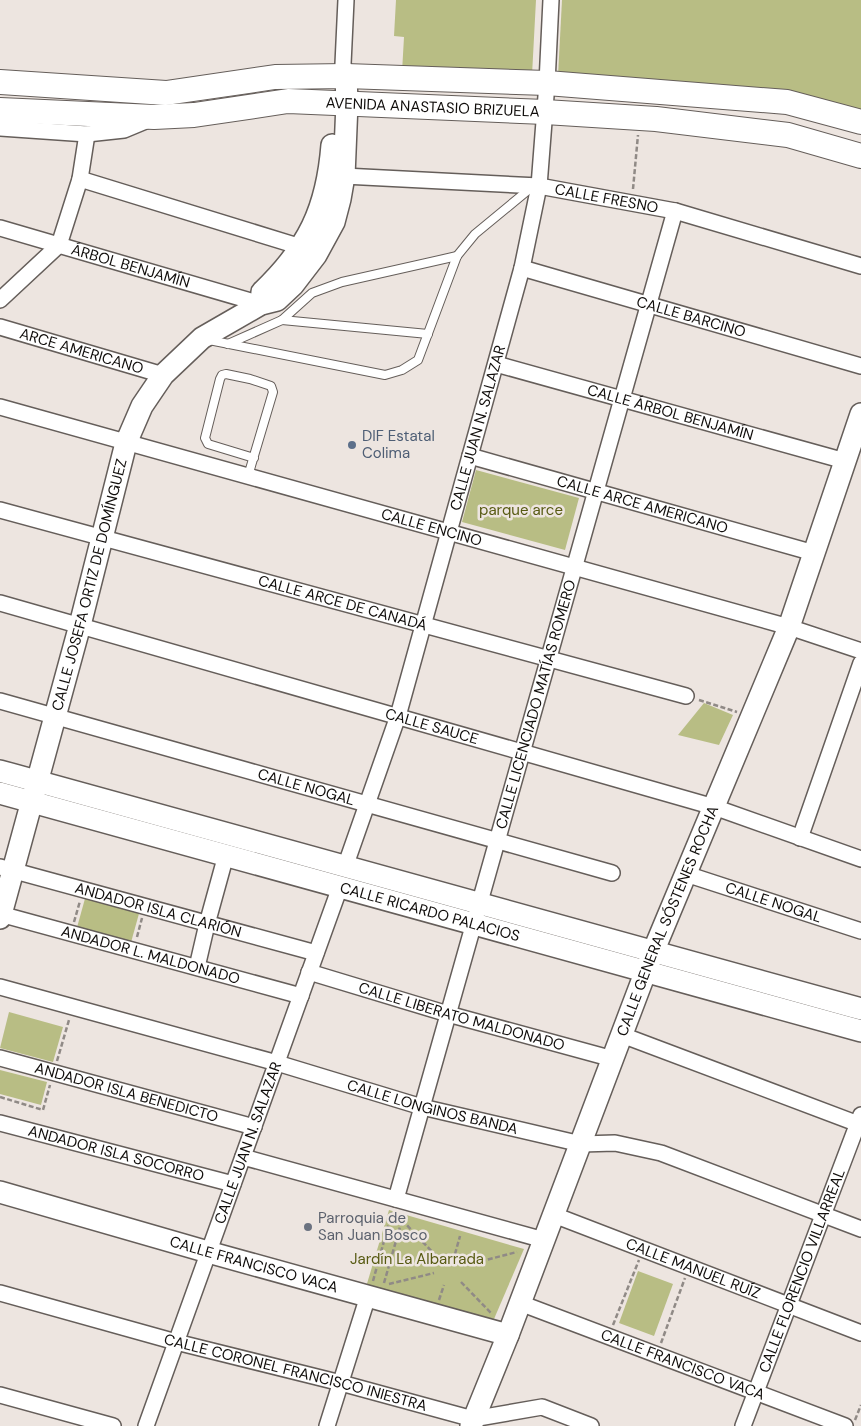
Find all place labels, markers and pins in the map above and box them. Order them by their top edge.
place label: DIF Estatal Colima [362,426,435,463]
marker: DIF Estatal Colima [346,439,358,451]
place label: Parroquia de San Juan Bosco [318,1208,427,1245]
marker: Parroquia de San Juan Bosco [302,1221,314,1233]

